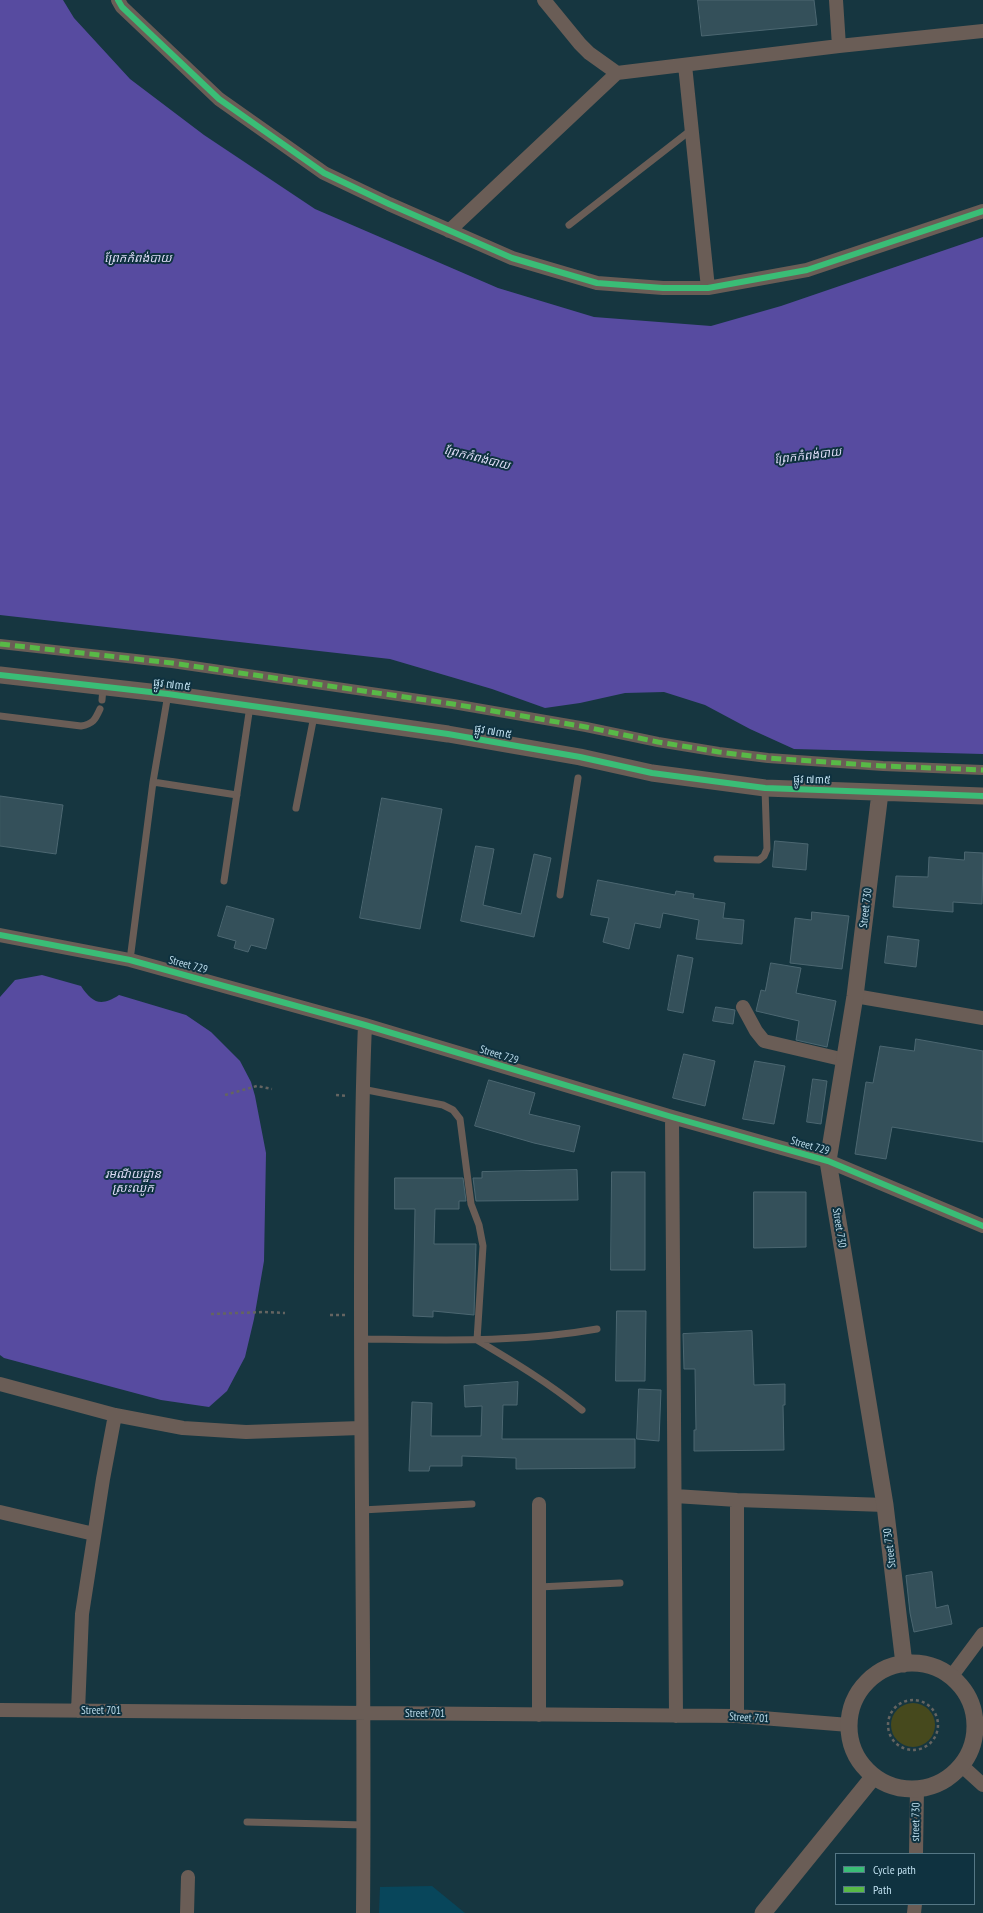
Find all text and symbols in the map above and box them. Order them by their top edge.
water label: ព្រែកកំពង់បាយ [104,252,172,266]
water label: ព្រែកកំពង់បាយ [442,443,512,473]
water label: ព្រែកកំពង់បាយ [774,445,842,467]
street label: ផ្លូវ ៧៣៥ [152,676,192,694]
street label: ផ្លូវ ៧៣៥ [473,722,513,742]
street label: ផ្លូវ ៧៣៥ [793,773,831,787]
street label: Street 730 [857,887,875,929]
street label: Street 729 [167,953,209,977]
street label: Street 729 [478,1043,520,1067]
street label: Street 729 [789,1134,831,1158]
water label: រមណីយដ្ឋាន ស្រះឈូក [105,1168,161,1196]
street label: Street 730 [829,1207,849,1249]
street label: Street 730 [881,1527,899,1569]
street label: Street 701 [81,1704,121,1718]
street label: Street 701 [405,1707,445,1721]
street label: Street 701 [729,1710,769,1726]
street label: street 730 [909,1802,923,1842]
legend [835,1853,975,1905]
text: Cycle path [873,1862,916,1877]
text: Path [873,1882,891,1897]

